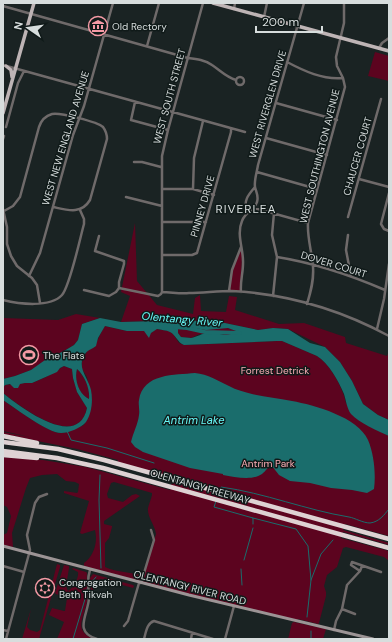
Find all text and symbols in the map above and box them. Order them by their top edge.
north arrow [8,8,48,48]
scale bar [256,8,322,34]
text: 200 m [262,14,299,30]
museum icon: Old Rectory [87,15,109,37]
text: N [11,20,26,31]
place label: Old Rectory [112,20,167,33]
street label: WEST SOUTH STREET [150,47,189,145]
street label: WEST RIVERGLEN DRIVE [246,48,289,159]
street label: WEST NEW ENGLAND AVENUE [39,69,92,207]
street label: WEST SOUTHINGTON AVENUE [296,87,343,225]
street label: CHAUCER COURT [340,115,375,197]
street label: PINNEY DRIVE [187,173,218,238]
district label: RIVERLEA [216,201,276,217]
street label: DOVER COURT [299,248,369,281]
water label: Olentangy River [141,309,224,330]
sports icon: The Flats [18,344,40,366]
place label: The Flats [43,349,85,362]
park label: Forrest Detrick [241,364,309,377]
water label: Antrim Lake [163,413,224,427]
park label: Antrim Park [241,457,295,470]
street label: OLENTANGY FREEWAY [149,466,251,507]
street label: OLENTANGY RIVER ROAD [132,567,248,608]
place label: Congregation Beth Tikvah [59,576,122,601]
synagogue icon: Congregation Beth Tikvah [34,577,56,599]

